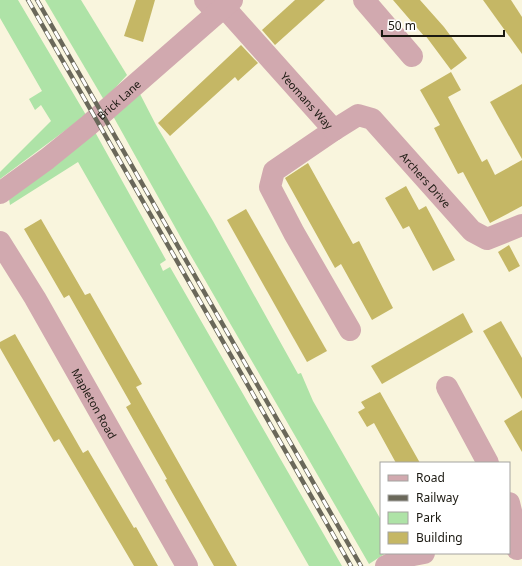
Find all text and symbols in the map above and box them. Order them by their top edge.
scale bar [382,12,504,38]
text: 50 m [388,17,416,34]
street label: Yeomans Way [278,68,337,132]
street label: Brick Lane [93,76,143,123]
street label: Archers Drive [397,149,455,210]
street label: Mapleton Road [69,365,121,441]
legend [380,462,510,554]
text: Road [416,469,445,486]
text: Railway [416,489,460,506]
text: Park [416,509,442,526]
text: Building [416,529,463,546]

